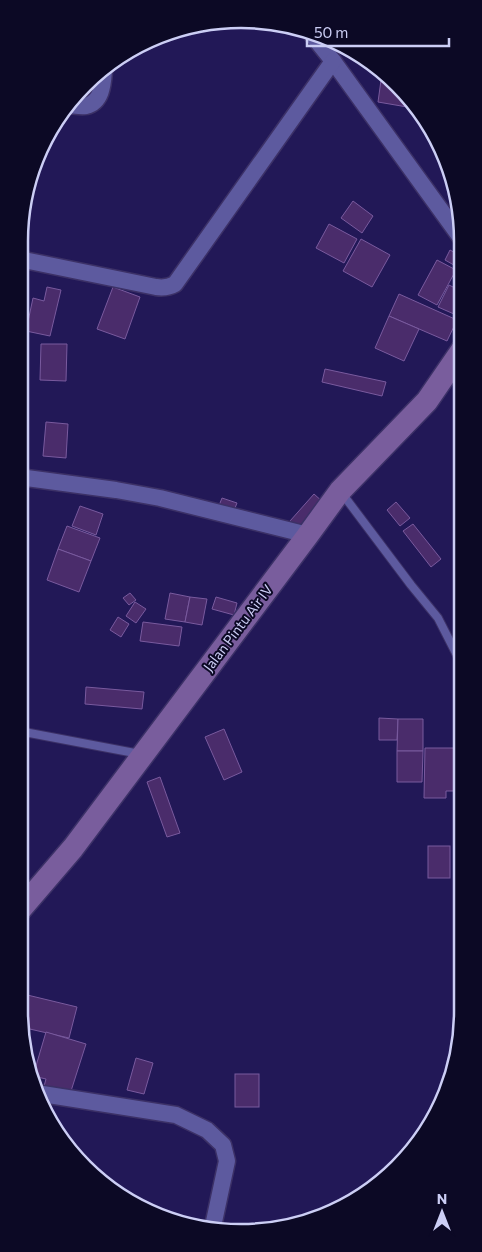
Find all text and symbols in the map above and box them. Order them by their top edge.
scale bar [307,15,450,47]
text: 50 m [314,23,348,41]
street label: Jalan Pintu Air IV [199,580,276,675]
north arrow [417,1187,467,1237]
text: N [437,1190,447,1207]

